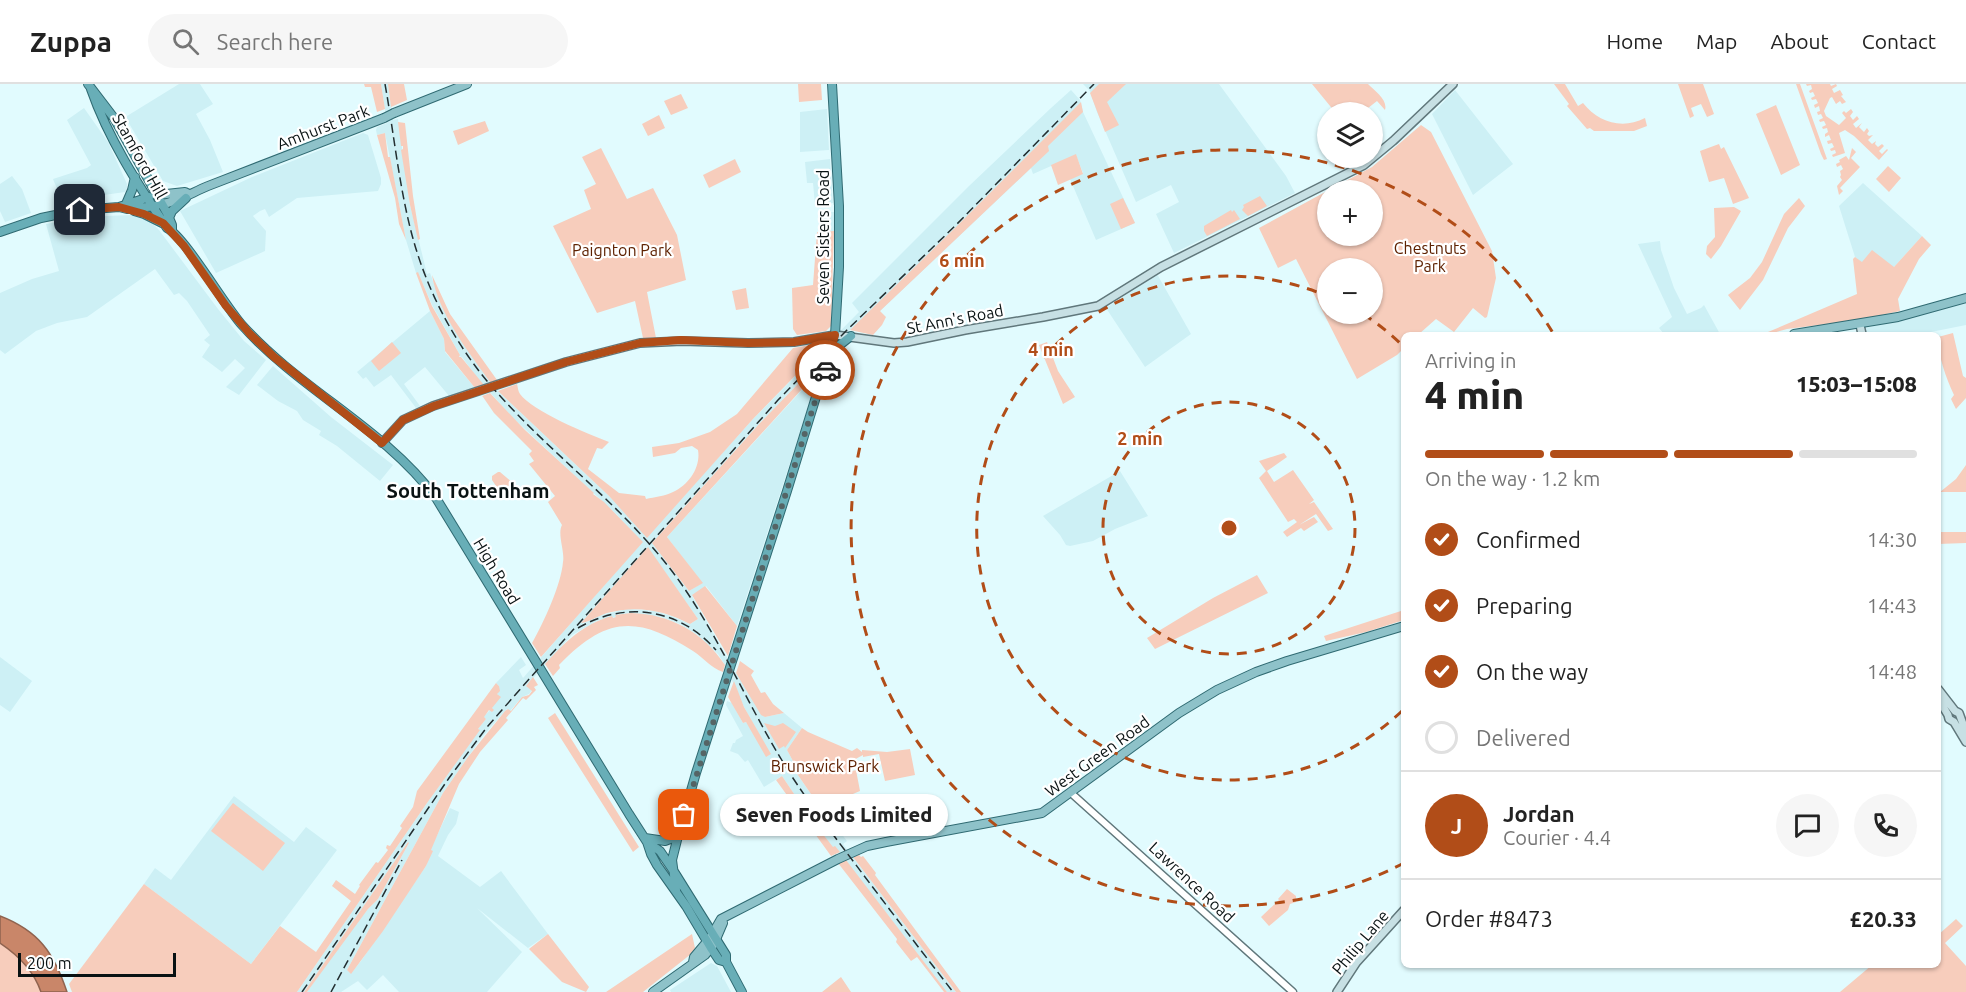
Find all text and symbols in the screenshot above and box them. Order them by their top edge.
search box [148,14,568,68]
icon: search [169,25,202,58]
text: Zuppa [30,26,112,57]
text: Search here [217,29,333,54]
text: Home [1606,29,1663,53]
text: Map [1696,29,1737,53]
text: About [1770,29,1829,53]
text: Contact [1862,29,1936,53]
street label: Amhurst Park [274,101,372,153]
map controls [1317,102,1383,324]
button: layers [1317,102,1383,168]
street label: Stamford Hill [109,110,171,202]
street label: Seven Sisters Road [814,170,832,304]
button: + [1317,180,1383,246]
pin [54,184,105,235]
icon: home [63,193,96,226]
park label: Chestnuts Park [1394,239,1466,275]
park label: Paignton Park [572,241,672,259]
text: 6 min [939,250,985,270]
button: − [1317,258,1383,324]
street label: St Ann's Road [905,301,1005,337]
text: 4 min [1028,339,1074,359]
courier [795,340,855,400]
text: Arriving in [1425,349,1516,372]
icon: car [809,354,842,387]
text: 15:03–15:08 [1796,371,1917,396]
text: 4 min [1425,373,1524,416]
text: 2 min [1117,428,1163,448]
text: On the way · 1.2 km [1425,467,1600,490]
district label: South Tottenham [387,479,549,502]
centre of rings [1219,518,1239,538]
icon: check [1425,523,1458,556]
text: Confirmed [1476,527,1581,552]
text: 14:30 [1867,528,1917,551]
street label: High Road [470,535,524,607]
icon: check [1425,589,1458,622]
text: Preparing [1476,593,1573,618]
text: 14:43 [1867,594,1917,617]
icon: check [1425,655,1458,688]
text: On the way [1476,659,1588,684]
text: 14:48 [1867,660,1917,683]
street label: West Green Road [1041,712,1153,800]
text: Delivered [1476,725,1571,750]
park label: Brunswick Park [771,757,879,775]
pin [658,789,709,840]
callout: Seven Foods Limited [720,794,948,836]
button: chat [1776,794,1839,857]
button: phone [1854,794,1917,857]
icon: bag [667,798,700,831]
text: Jordan [1503,801,1575,826]
text: Seven Foods Limited [736,803,932,826]
text: J [1451,813,1462,838]
text: Courier · 4.4 [1503,826,1611,849]
street label: Lawrence Road [1146,838,1238,926]
street label: Philip Lane [1328,906,1392,978]
text: Order #8473 [1425,906,1553,931]
text: £20.33 [1850,906,1917,931]
scale bar [18,950,176,978]
text: 200 m [27,954,72,972]

